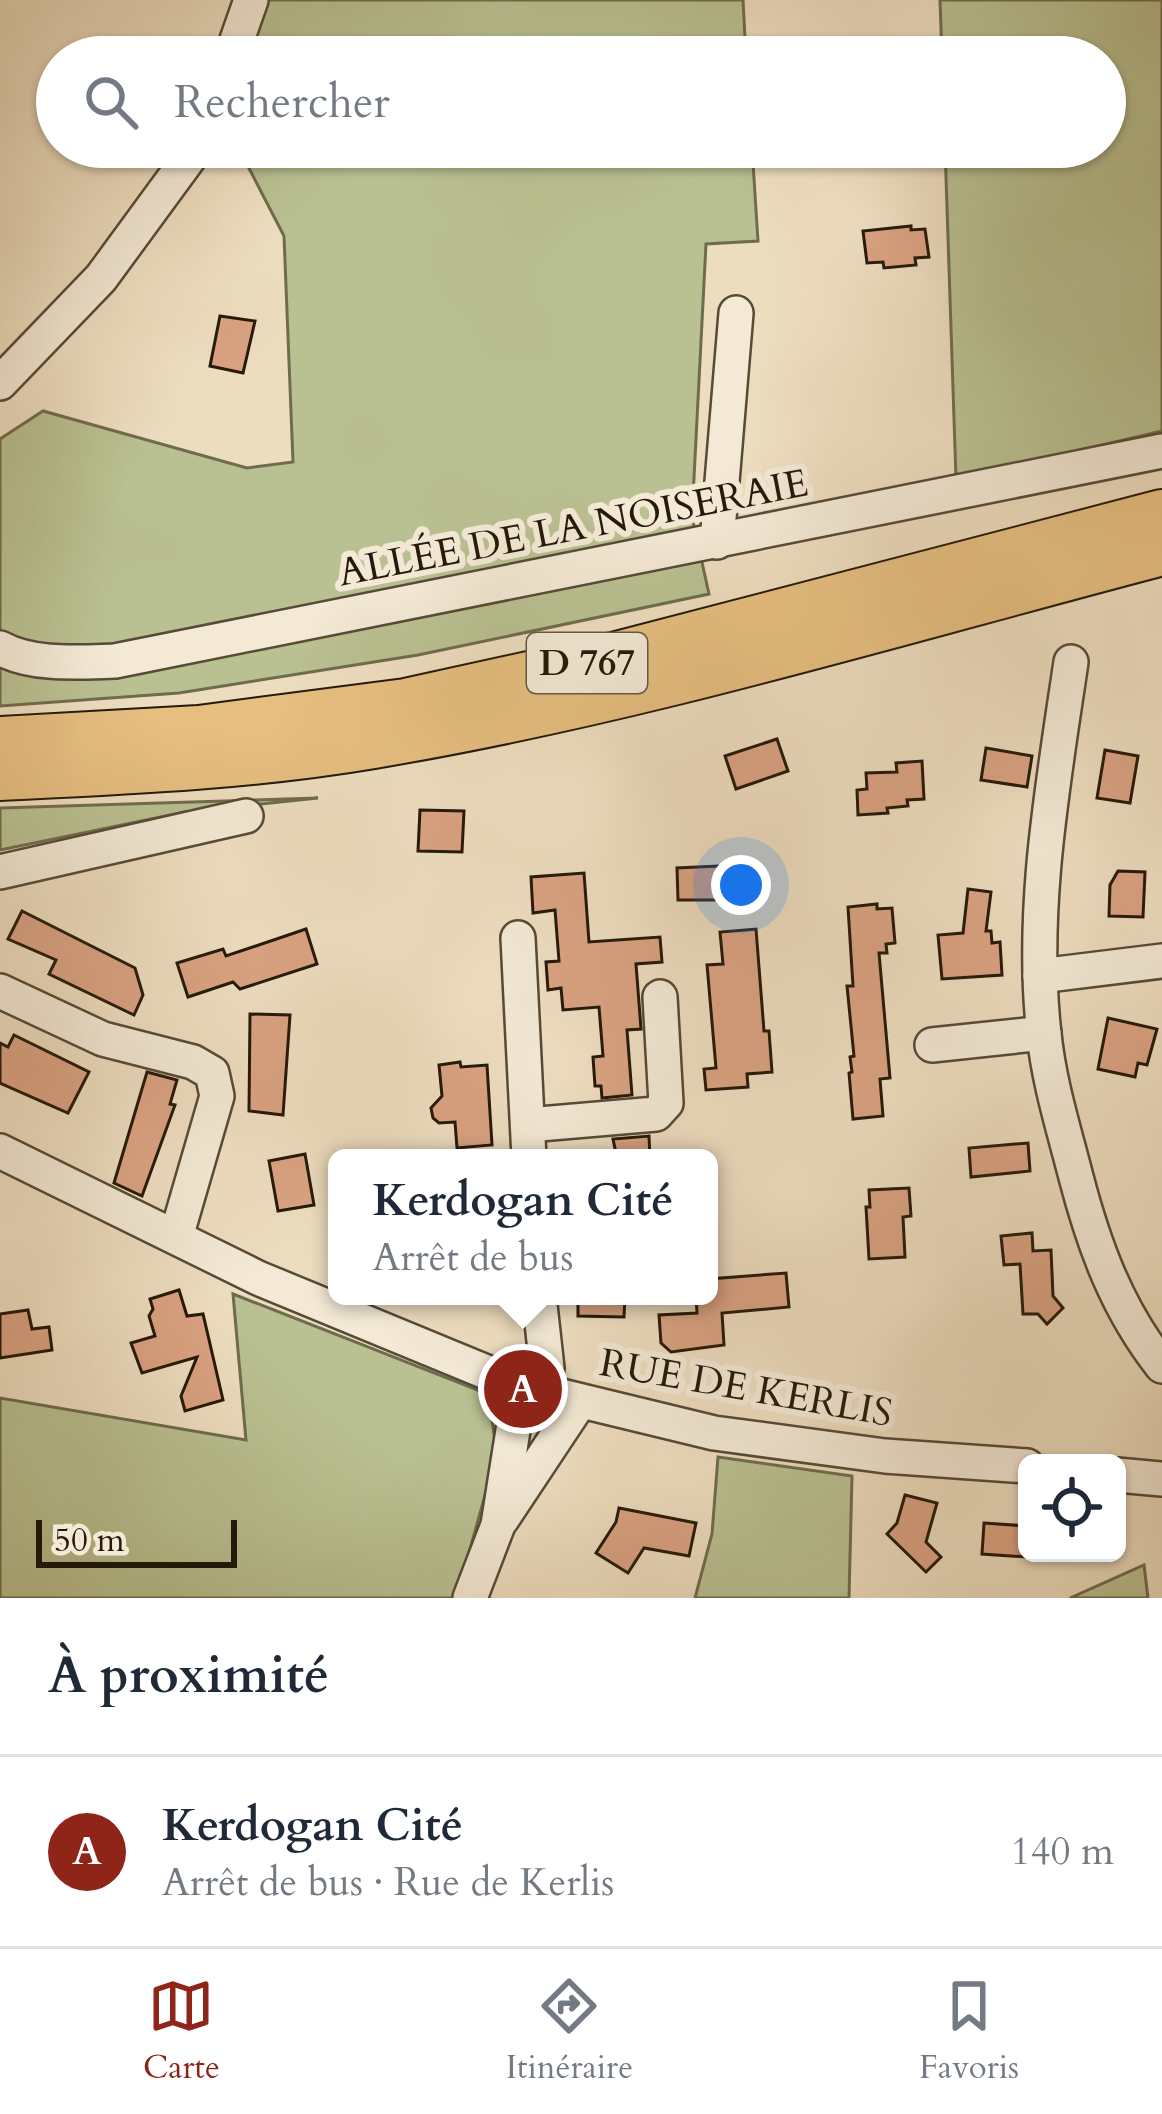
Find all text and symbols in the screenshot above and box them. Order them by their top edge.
search box [36,36,1126,168]
icon: search [78,69,144,135]
text: Rechercher [174,72,390,133]
street label: ALLÉE DE LA NOISERAIE [334,456,812,600]
road number: D 767 [527,633,647,693]
your location [711,855,771,915]
popup [328,1149,718,1305]
text: Kerdogan Cité [373,1170,673,1231]
text: Arrêt de bus [373,1231,574,1284]
street label: RUE DE KERLIS [596,1336,896,1440]
pin: A [484,1344,562,1434]
map controls [1018,1454,1126,1562]
button: locate [1018,1454,1126,1562]
scale bar [36,1514,237,1567]
text: 50 m [54,1518,125,1563]
text: À proximité [48,1641,329,1711]
text: Kerdogan Cité [162,1795,463,1856]
text: A [72,1825,102,1878]
text: 140 m [1011,1825,1114,1878]
text: Arrêt de bus · Rue de Kerlis [162,1856,614,1909]
tab: Carte [143,1973,220,2090]
tab: Itinéraire [506,1973,633,2090]
tab: Favoris [919,1973,1019,2090]

